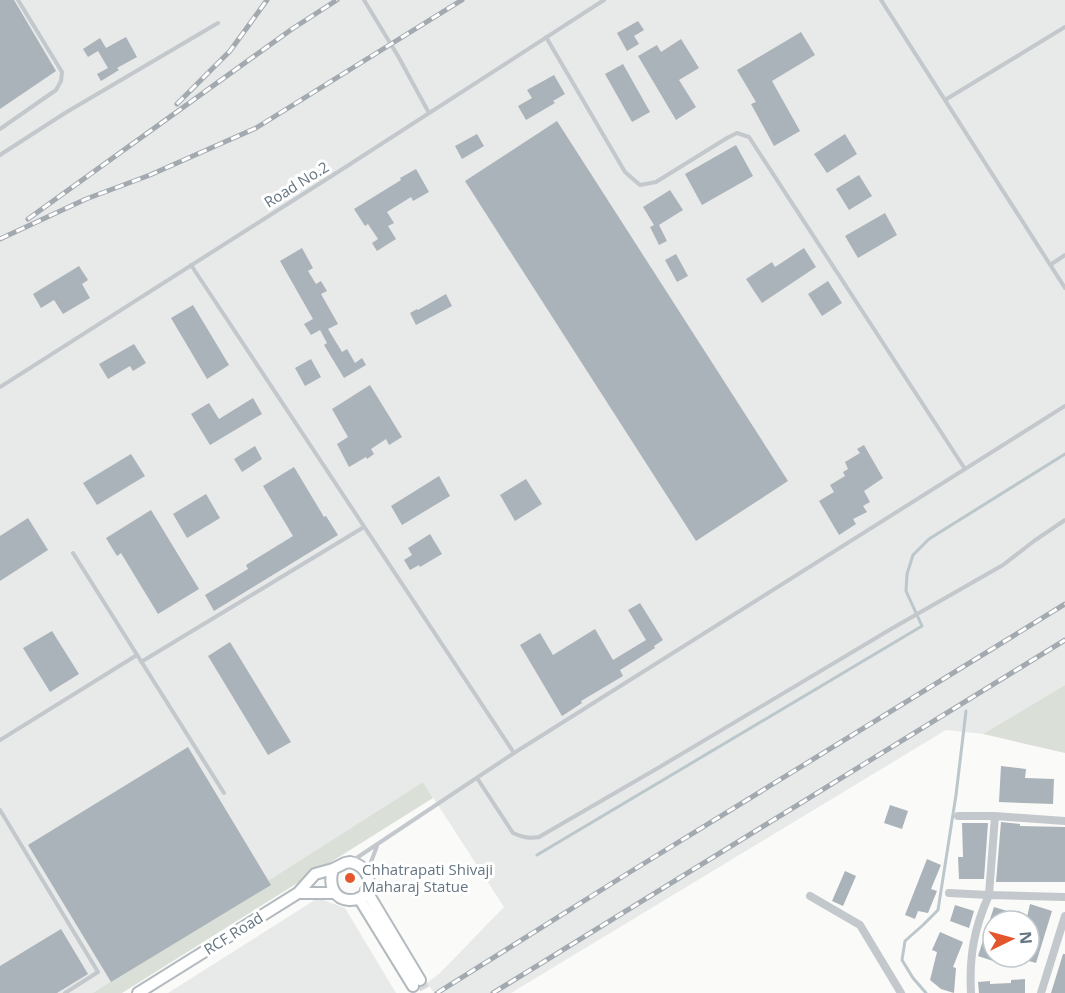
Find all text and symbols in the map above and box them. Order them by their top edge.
street label: Road No.2 [260,156,332,212]
place label: Chhatrapati Shivaji Maharaj Statue [362,859,493,896]
marker: Chhatrapati Shivaji Maharaj Statue [343,871,357,885]
street label: RCF Road [200,907,266,959]
north arrow [981,909,1041,969]
text: N [1014,930,1037,945]

